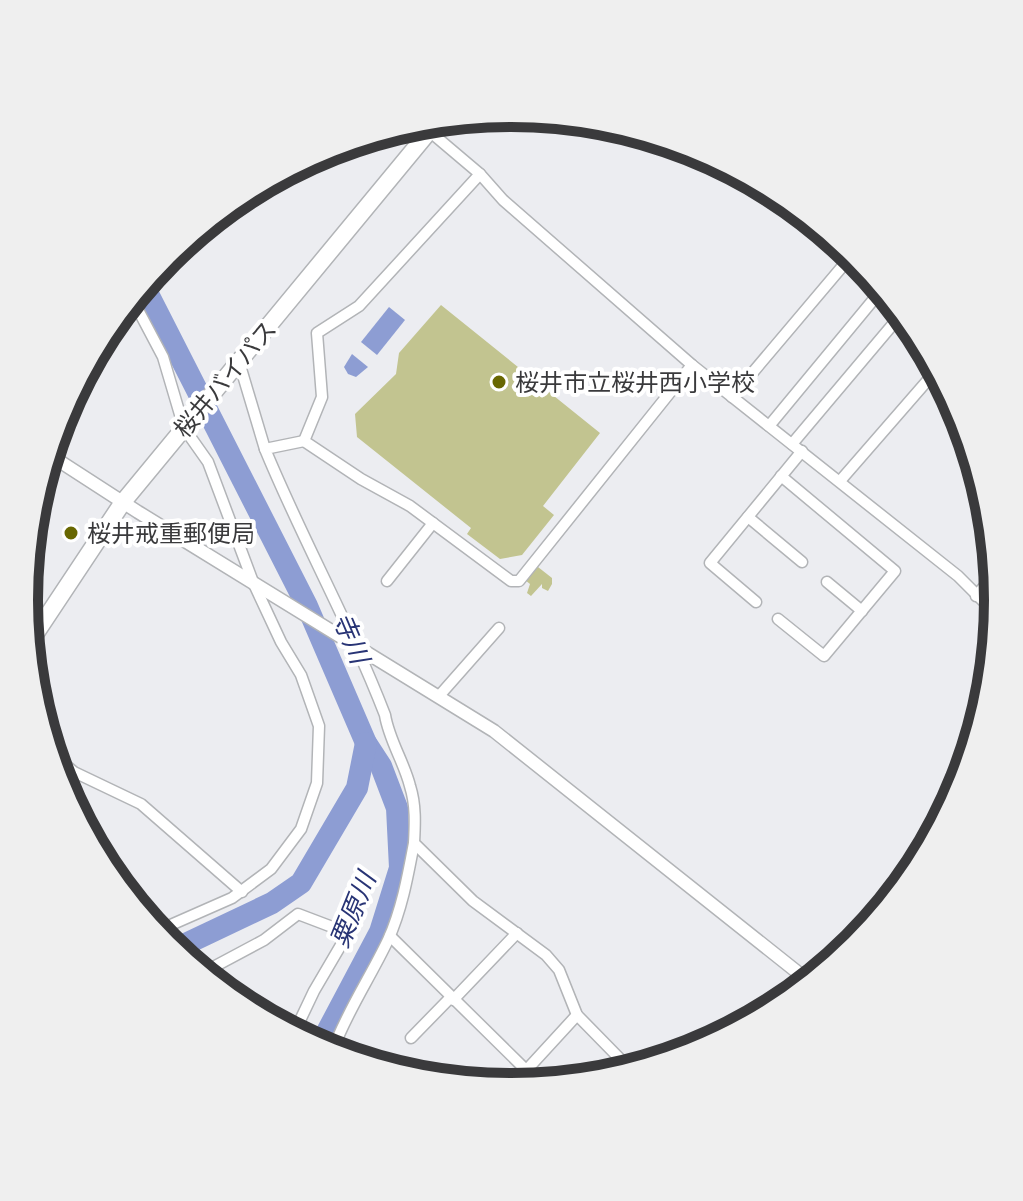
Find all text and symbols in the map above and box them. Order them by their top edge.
street label: 桜井バイパス [167,314,283,444]
place label: 桜井市立桜井西小学校 [515,367,755,398]
marker: 桜井市立桜井西小学校 [490,373,508,391]
place label: 桜井戒重郵便局 [87,518,255,549]
marker: 桜井戒重郵便局 [62,524,80,542]
water label: 寺川 [325,607,378,671]
water label: 粟原川 [323,865,384,953]

